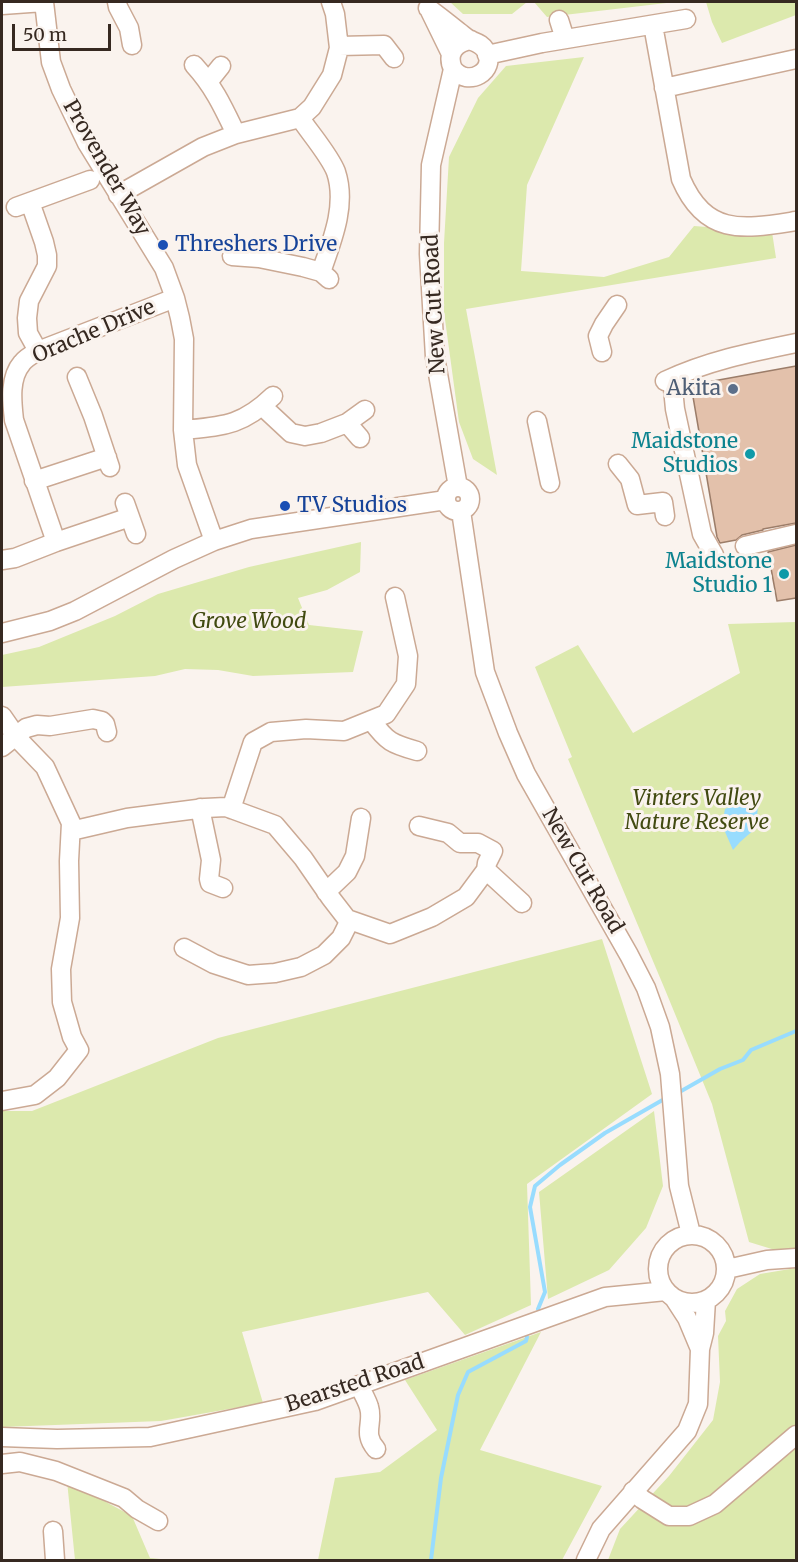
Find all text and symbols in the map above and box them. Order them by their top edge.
scale bar [15,12,114,50]
text: 50 m [23,23,67,46]
street label: Provender Way [57,96,155,240]
place label: Threshers Drive [175,232,337,258]
street label: New Cut Road [419,233,451,375]
marker: Threshers Drive [156,238,170,252]
street label: Orache Drive [29,295,159,369]
place label: Akita [667,376,721,402]
marker: Akita [726,382,740,396]
place label: Maidstone Studios [631,429,738,479]
marker: Maidstone Studios [743,447,757,461]
place label: TV Studios [297,493,407,519]
marker: TV Studios [278,499,292,513]
place label: Maidstone Studio 1 [665,549,772,599]
marker: Maidstone Studio 1 [777,567,791,581]
park label: Grove Wood [192,609,306,635]
park label: Vinters Valley Nature Reserve [625,786,769,836]
street label: New Cut Road [536,804,628,938]
street label: Bearsted Road [283,1350,427,1418]

